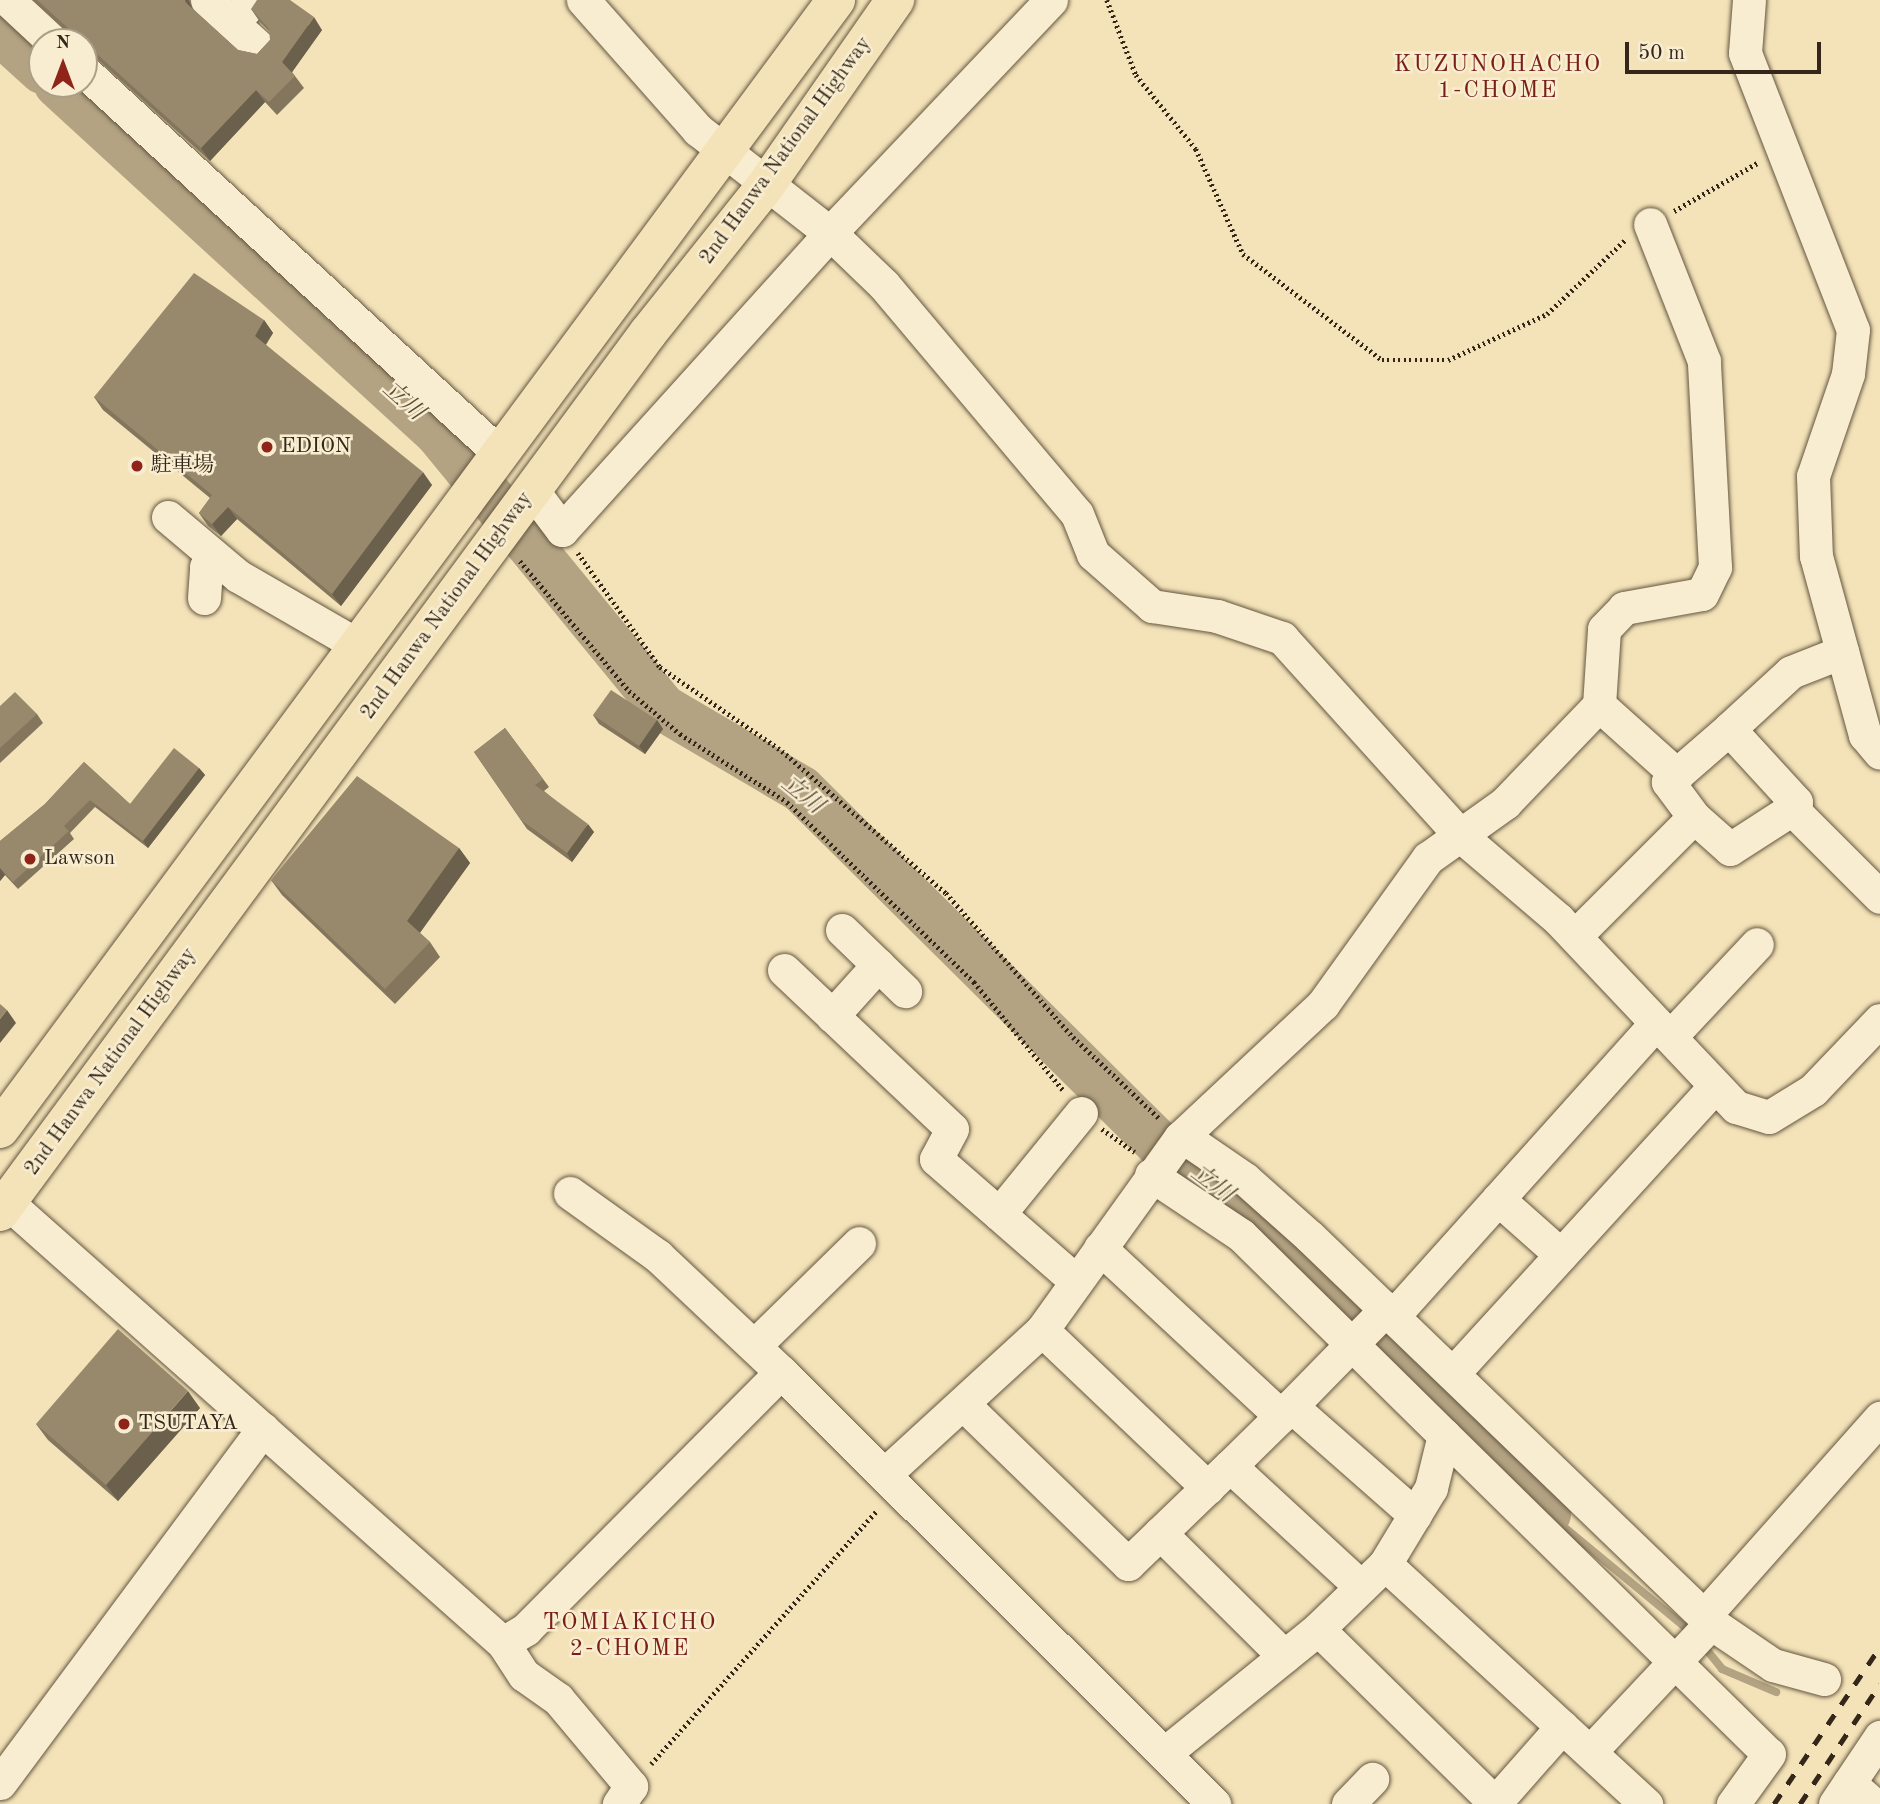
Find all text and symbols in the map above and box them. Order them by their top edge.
north arrow [28,28,98,98]
scale bar [1628,28,1824,72]
street label: 2nd Hanwa National Highway [695,32,877,270]
text: N [56,34,70,53]
text: 50 m [1638,43,1685,64]
district label: KUZUNOHACHO 1-CHOME [1395,51,1601,105]
water label: 立川 [377,375,429,427]
place label: EDION [281,434,351,460]
marker: EDION [259,439,275,455]
place label: 駐車場 [151,453,214,479]
marker: 駐車場 [129,458,145,474]
street label: 2nd Hanwa National Highway [356,487,538,725]
water label: 立川 [775,770,829,820]
place label: Lawson [44,846,115,872]
marker: Lawson [22,851,38,867]
street label: 2nd Hanwa National Highway [20,943,202,1181]
water label: 立川 [1185,1159,1239,1209]
place label: TSUTAYA [138,1411,238,1437]
marker: TSUTAYA [116,1416,132,1432]
district label: TOMIAKICHO 2-CHOME [544,1609,716,1663]

